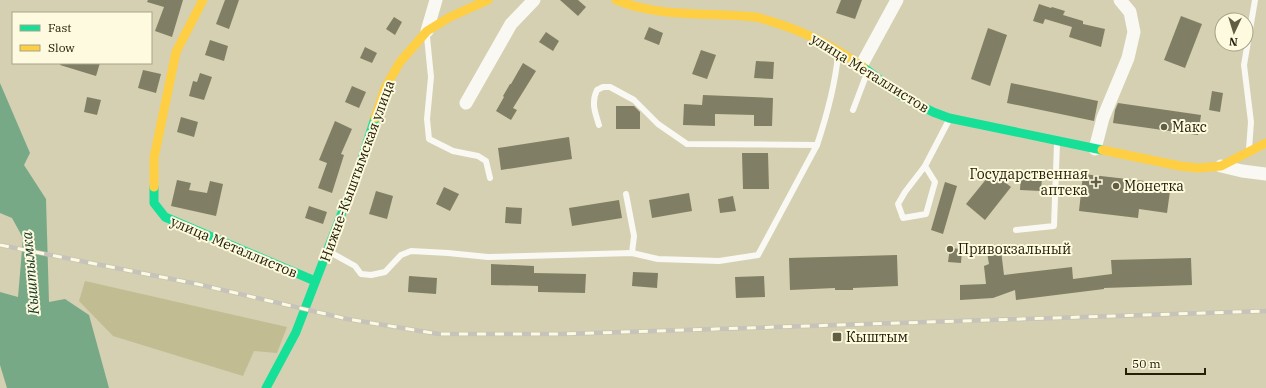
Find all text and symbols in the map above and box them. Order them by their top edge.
legend [12,12,152,64]
north arrow [1214,12,1254,52]
text: Fast [48,20,72,35]
street label: улица Металлистов [808,29,933,117]
text: N [1228,35,1238,49]
text: Slow [48,40,75,55]
street label: Нижне-Кыштымская улица [316,77,398,264]
place label: Макс [1172,118,1207,136]
marker: Макс [1159,122,1169,132]
place label: Государственная аптека [970,165,1088,199]
marker: Государственная аптека [1091,177,1101,187]
place label: Монетка [1124,177,1184,195]
marker: Монетка [1111,181,1121,191]
street label: улица Металлистов [168,212,300,282]
water label: Кыштымка [17,230,43,316]
place label: Привокзальный [958,240,1071,258]
marker: Привокзальный [945,244,955,254]
place label: Кыштым [846,328,908,346]
marker: Кыштым [831,331,843,343]
scale bar [1126,350,1205,376]
text: 50 m [1132,356,1161,371]

